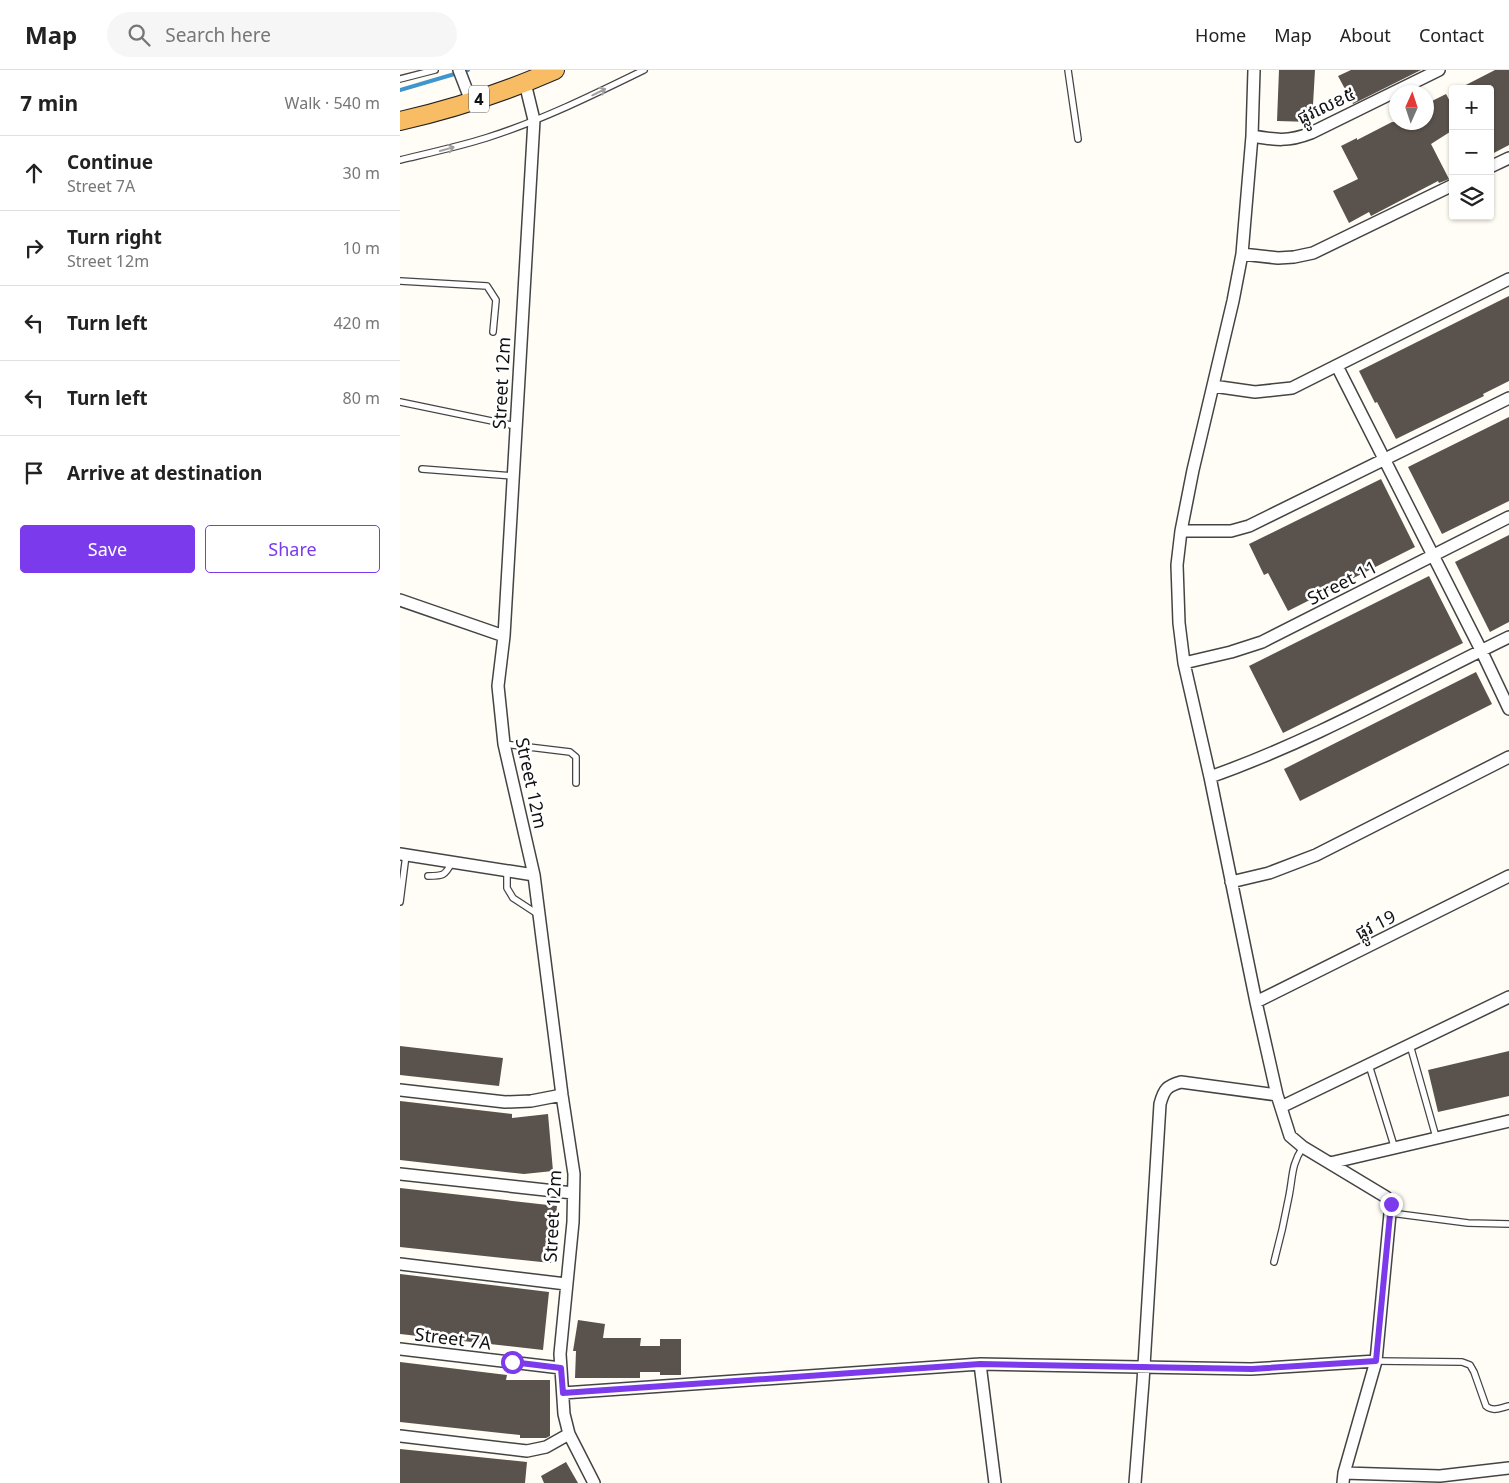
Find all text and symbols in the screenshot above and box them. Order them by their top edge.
search box [107,12,457,57]
text: Map [25,18,77,51]
icon: search [125,21,153,49]
text: Search here [165,22,271,48]
text: Home [1195,23,1246,47]
text: Map [1274,23,1312,47]
text: About [1340,23,1391,47]
text: Contact [1419,23,1484,47]
street label: ផ្លូវលេខ៥ [1293,81,1361,134]
road number: 4 [469,85,489,112]
north arrow [1389,85,1434,130]
map controls [1449,85,1494,220]
button: + [1449,85,1494,130]
one-way arrow [592,87,607,97]
text: 7 min [20,89,78,117]
text: Walk · 540 m [285,92,380,114]
button: − [1449,130,1494,175]
one-way arrow [439,143,455,153]
text: Continue [67,149,153,175]
icon: ahead [20,159,48,187]
text: 30 m [343,162,380,184]
text: Street 7A [67,175,135,197]
button: layers [1449,175,1494,220]
text: Turn right [67,224,162,250]
icon: right [20,234,48,262]
text: 10 m [343,237,380,259]
text: Street 12m [67,250,149,272]
icon: left [20,309,48,337]
text: Turn left [67,310,147,336]
text: 420 m [333,312,380,334]
street label: Street 12m [487,336,515,430]
icon: left [20,384,48,412]
text: Turn left [67,385,147,411]
text: 80 m [343,387,380,409]
icon: arrive [20,459,48,487]
text: Arrive at destination [67,460,262,486]
button: Save [20,525,195,573]
button: Share [205,525,380,573]
street label: Street 11 [1303,554,1381,610]
street label: Street 12m [511,735,553,831]
street label: ផ្លូវ 19 [1351,904,1402,949]
street label: Street 12m [538,1169,566,1263]
route end [1380,1193,1403,1216]
street label: Street 7A [413,1321,493,1355]
route start [501,1351,524,1374]

